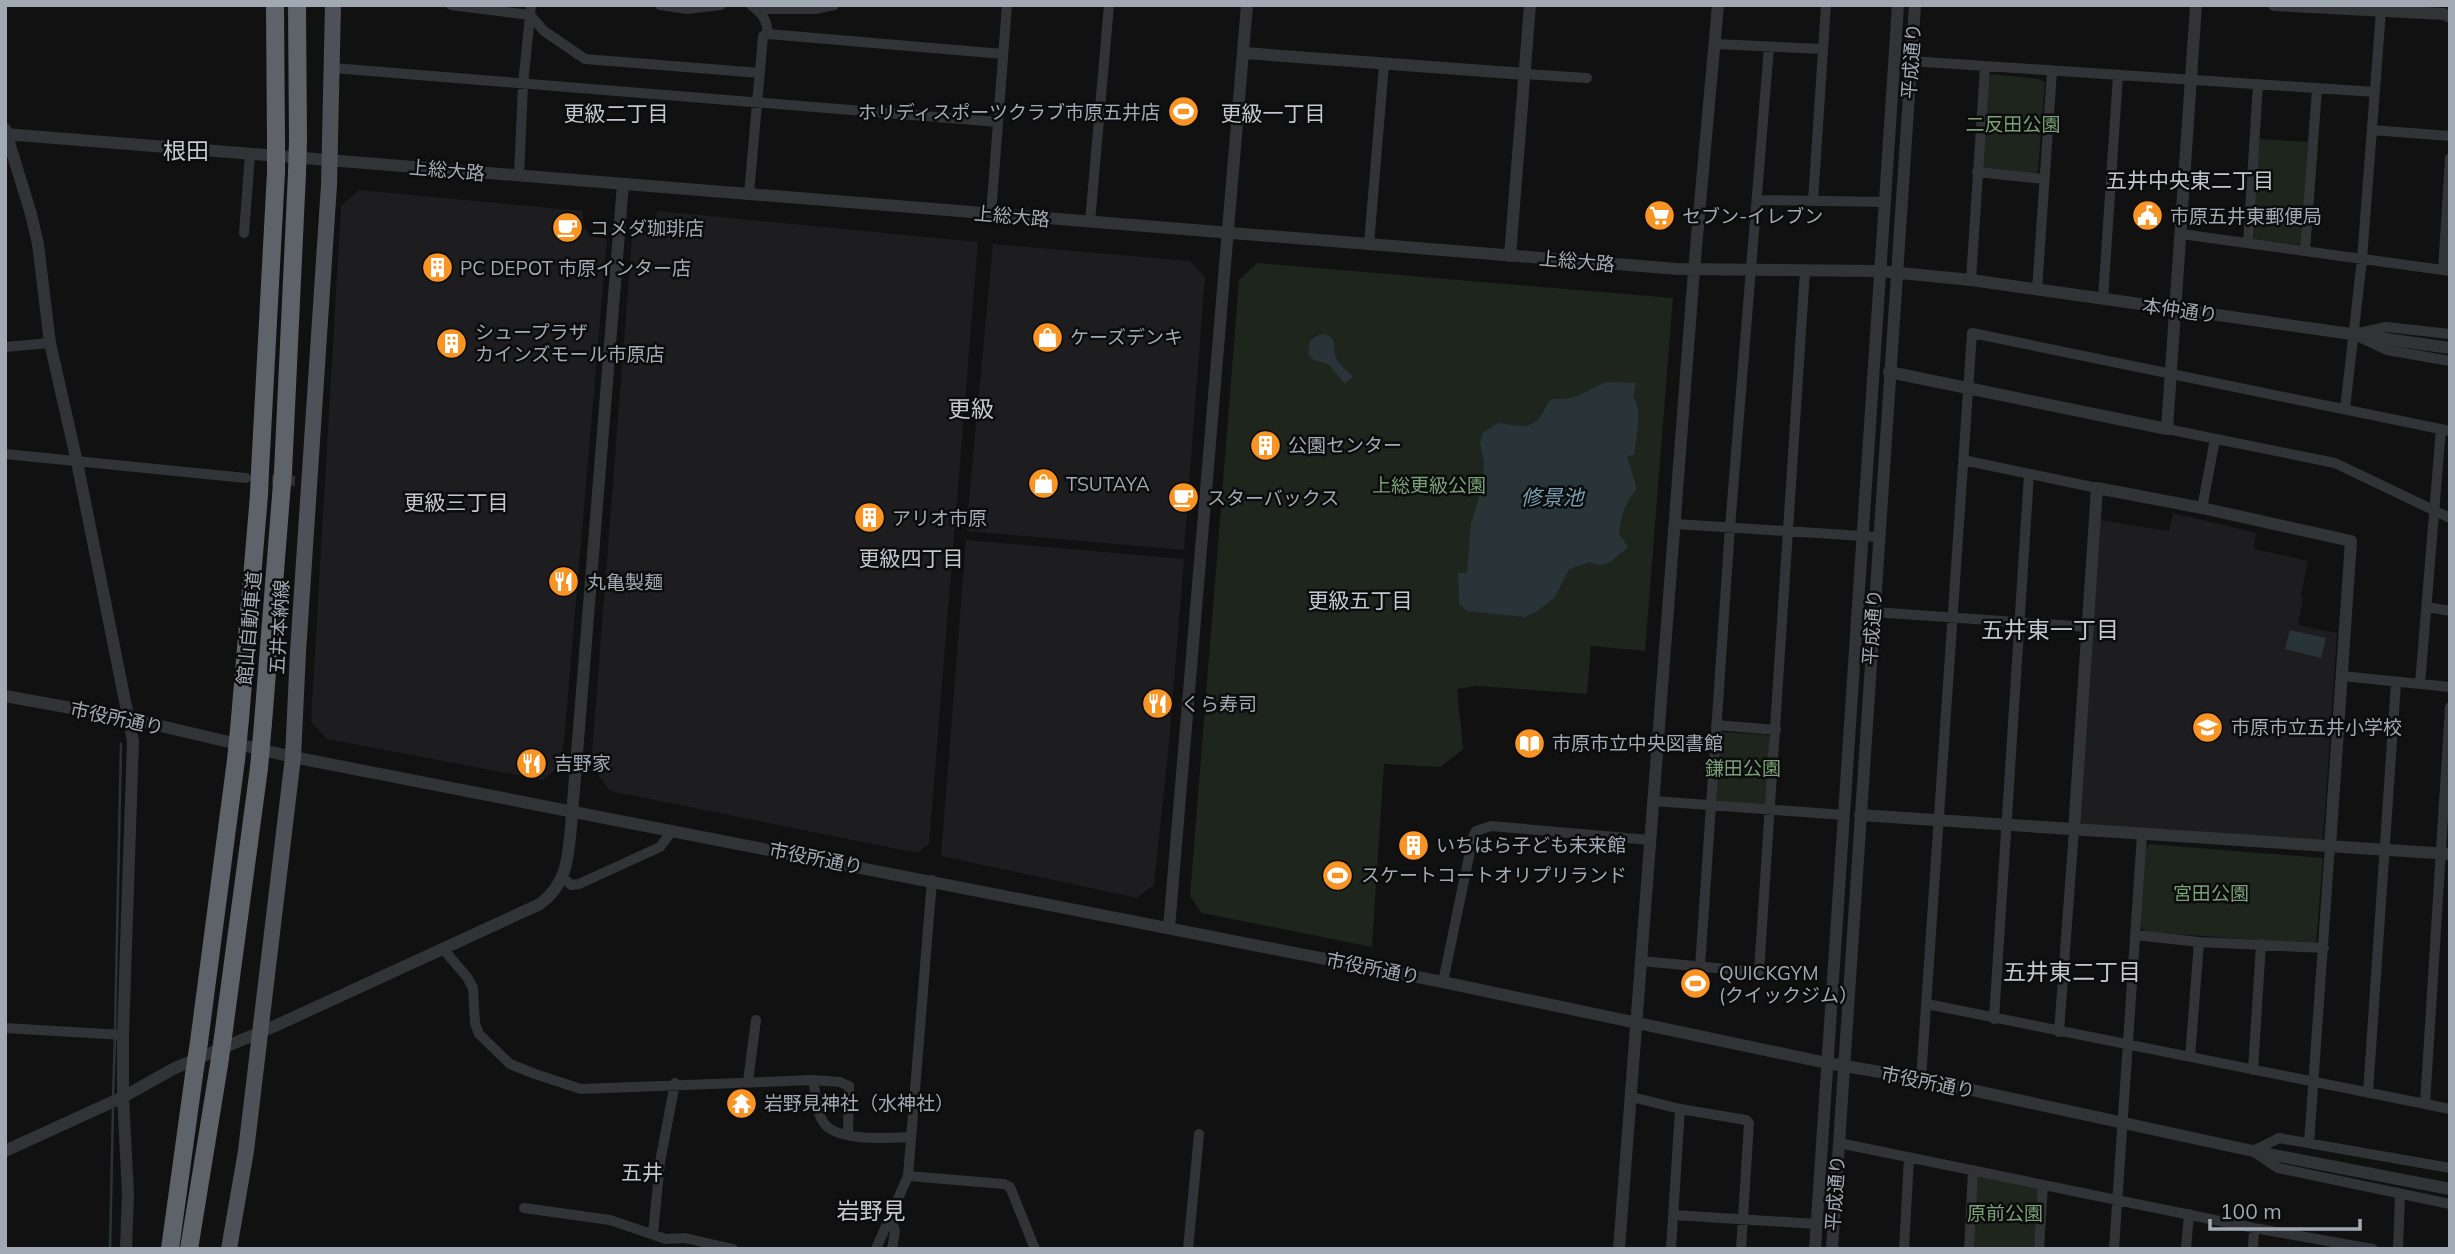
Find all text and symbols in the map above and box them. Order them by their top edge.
street label: 平成通り [1896,22,1926,100]
sports icon: ホリディスポーツクラブ市原五井店 [1166,95,1200,129]
district label: 更級二丁目 [564,100,669,126]
place label: ホリディスポーツクラブ市原五井店 [858,100,1160,124]
district label: 更級一丁目 [1221,100,1326,126]
park label: 二反田公園 [1965,112,2061,136]
district label: 根田 [163,136,209,165]
street label: 上総大路 [408,155,486,185]
district label: 五井中央東二丁目 [2106,167,2274,193]
supermarket icon: セブン-イレブン [1642,199,1676,233]
public building icon: 市原五井東郵便局 [2130,199,2164,233]
street label: 上総大路 [973,201,1051,231]
place label: セブン-イレブン [1682,204,1823,228]
place label: 市原五井東郵便局 [2170,204,2322,228]
cafe icon: コメダ珈琲店 [550,211,584,245]
place label: コメダ珈琲店 [590,216,704,240]
street label: 上総大路 [1538,246,1616,276]
building icon: PC DEPOT 市原インター店 [420,251,454,285]
place label: PC DEPOT 市原インター店 [460,256,691,280]
street label: 本仲通り [2141,293,2219,327]
place label: シュープラザ カインズモール市原店 [475,320,665,366]
shop icon: ケーズデンキ [1030,320,1064,354]
place label: ケーズデンキ [1070,325,1183,349]
building icon: シュープラザ カインズモール市原店 [435,326,469,360]
district label: 更級 [948,394,994,423]
building icon: 公園センター [1248,428,1282,462]
place label: 公園センター [1288,433,1402,457]
shop icon: TSUTAYA [1026,467,1060,501]
place label: TSUTAYA [1066,472,1150,496]
park label: 上総更級公園 [1372,473,1486,497]
cafe icon: スターバックス [1167,481,1201,515]
water label: 修景池 [1521,484,1585,510]
place label: スターバックス [1207,486,1339,510]
district label: 更級三丁目 [404,489,509,515]
building icon: アリオ市原 [852,501,886,535]
place label: アリオ市原 [892,506,987,530]
district label: 更級四丁目 [859,545,964,571]
restaurant icon: 丸亀製麺 [547,565,581,599]
street label: 館山自動車道 [232,570,266,686]
place label: 丸亀製麺 [587,570,663,594]
street label: 五井本納線 [265,579,293,675]
district label: 更級五丁目 [1308,587,1413,613]
street label: 平成通り [1857,588,1887,666]
district label: 五井東一丁目 [1981,615,2119,644]
restaurant icon: くら寿司 [1141,687,1175,721]
place label: くら寿司 [1181,692,1257,716]
street label: 市役所通り [68,696,166,740]
school or university icon: 市原市立五井小学校 [2191,710,2225,744]
place label: 市原市立五井小学校 [2231,715,2402,739]
library icon: 市原市立中央図書館 [1512,726,1546,760]
place label: 市原市立中央図書館 [1552,731,1723,755]
restaurant icon: 吉野家 [514,746,548,780]
place label: 吉野家 [554,751,611,775]
park label: 鎌田公園 [1705,756,1781,780]
building icon: いちはら子ども未来館 [1396,828,1430,862]
place label: いちはら子ども未来館 [1436,833,1626,857]
street label: 市役所通り [767,837,865,879]
sports icon: スケートコートオリプリランド [1321,858,1355,892]
place label: スケートコートオリプリランド [1361,863,1627,887]
park label: 宮田公園 [2173,881,2249,905]
street label: 市役所通り [1324,947,1422,989]
district label: 五井東二丁目 [2003,957,2141,986]
place label: QUICKGYM (クイックジム） [1719,961,1858,1007]
sports icon: QUICKGYM (クイックジム） [1679,967,1713,1001]
street label: 市役所通り [1879,1061,1977,1103]
temple icon: 岩野見神社（水神社） [724,1086,758,1120]
place label: 岩野見神社（水神社） [764,1091,954,1115]
street label: 平成通り [1820,1154,1850,1232]
district label: 五井 [621,1159,663,1185]
scale bar [2210,1188,2360,1232]
district label: 岩野見 [837,1196,906,1225]
text: 100 m [2220,1198,2282,1224]
park label: 原前公園 [1967,1201,2043,1225]

